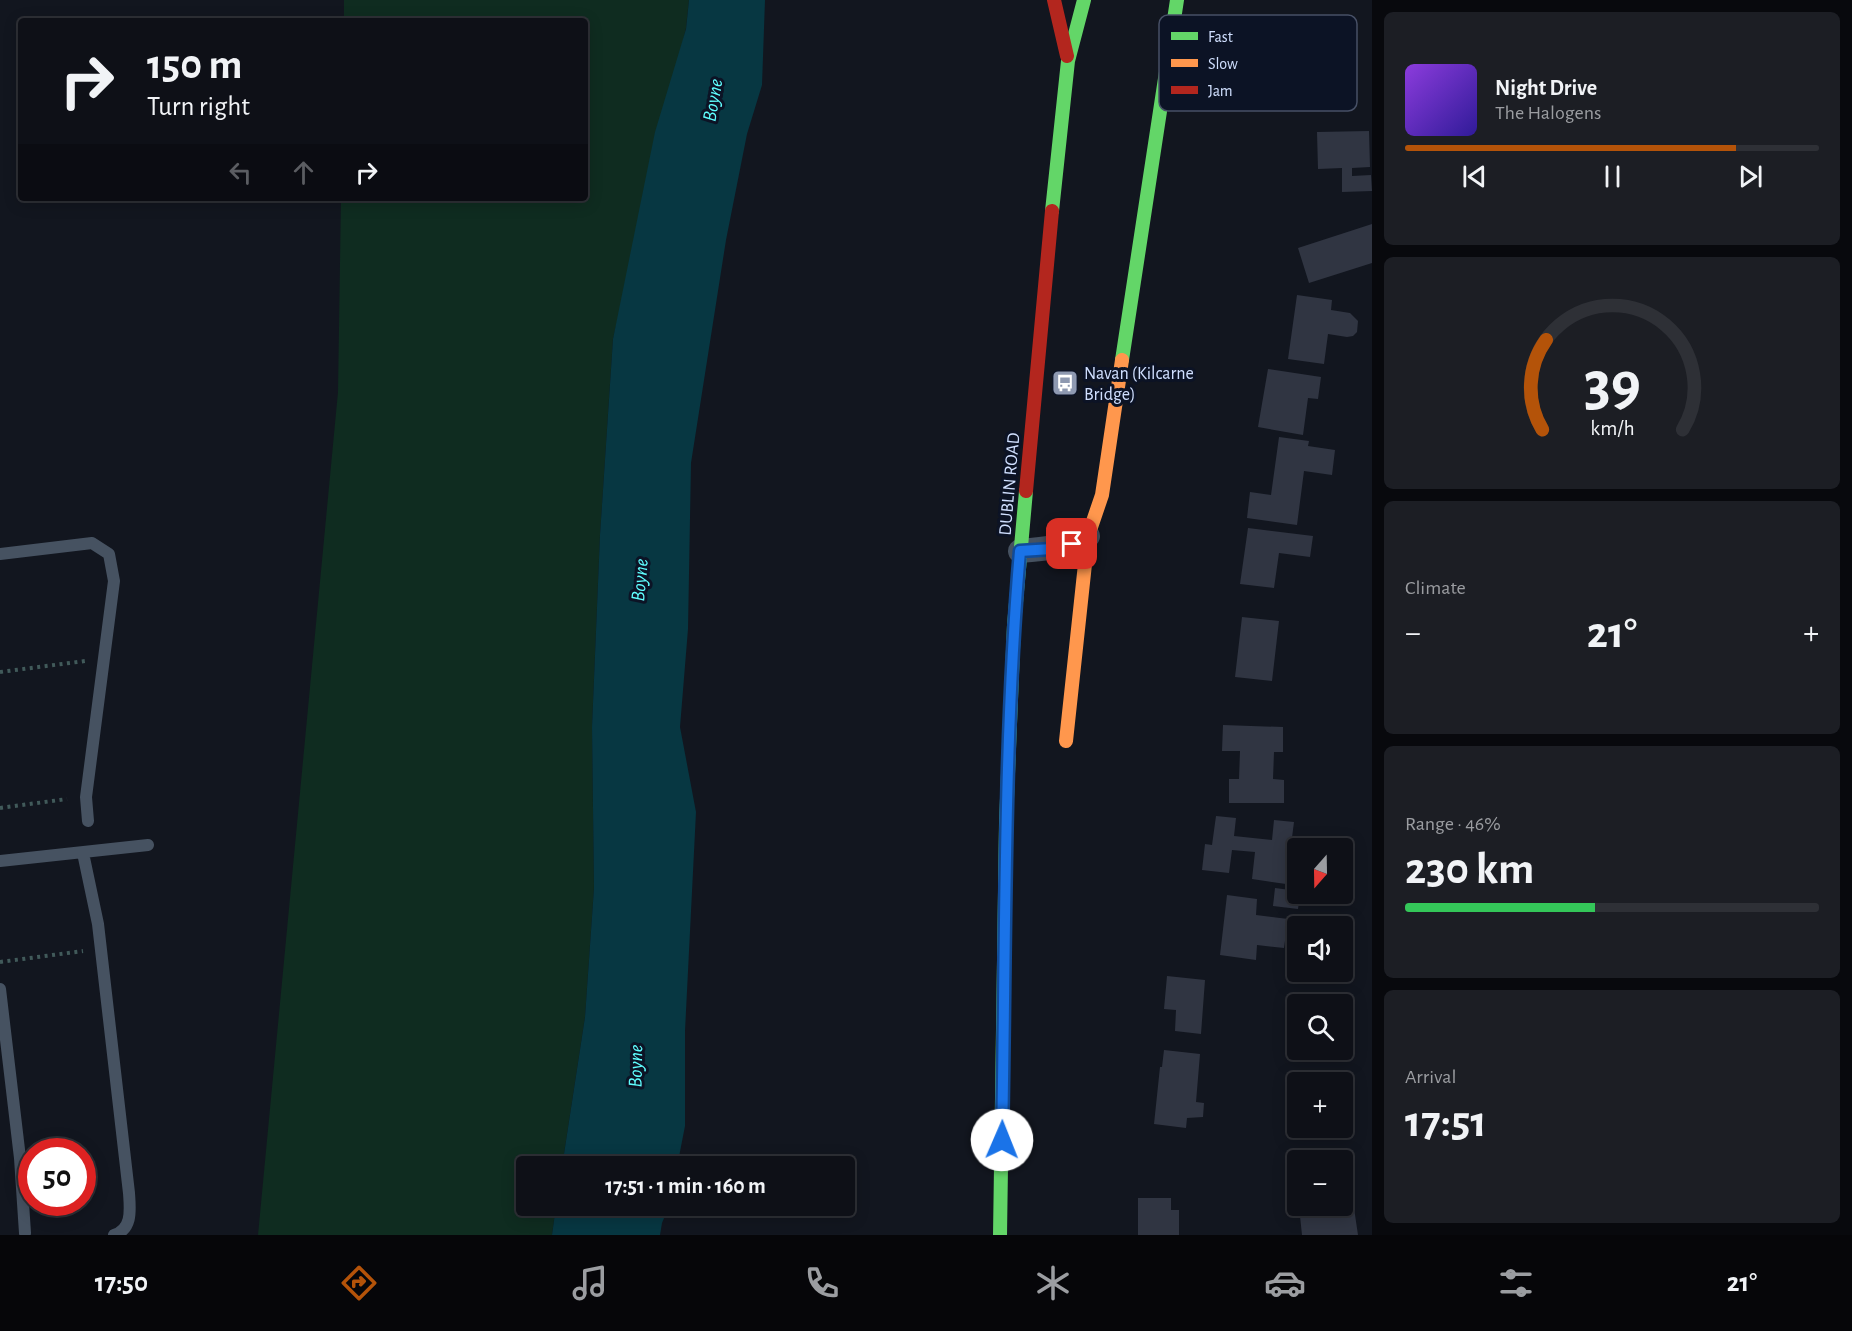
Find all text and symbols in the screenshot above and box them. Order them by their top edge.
legend [1159,15,1357,111]
text: Fast [1208,29,1233,45]
icon: right [48,42,126,120]
text: 150 m [147,44,242,86]
text: Slow [1208,56,1238,72]
water label: Boyne [699,77,727,123]
text: Night Drive [1495,77,1597,99]
text: Jam [1208,83,1233,99]
text: Turn right [147,93,250,120]
text: The Halogens [1495,103,1601,123]
icon: left [224,156,257,189]
icon: ahead [287,156,320,189]
icon: right [350,156,383,189]
icon: previous [1458,160,1491,193]
icon: pause [1596,160,1629,193]
icon: next [1734,160,1767,193]
text: 39 [1583,354,1641,416]
place label: Navan (Kilcarne Bridge) [1084,365,1194,404]
bus stop icon: Navan (Kilcarne Bridge) [1050,368,1080,398]
text: km/h [1590,418,1634,439]
street label: DUBLIN ROAD [997,432,1023,536]
pin [1046,518,1097,569]
icon: arrive [1055,527,1088,560]
water label: Boyne [628,557,652,602]
text: Climate [1405,578,1466,598]
text: 21° [1587,611,1637,656]
text: − [1405,617,1421,650]
text: + [1803,617,1819,650]
text: Range · 46% [1405,814,1501,834]
north arrow [1287,838,1353,904]
map controls [1287,838,1353,1216]
text: 230 km [1405,847,1534,892]
button: sound [1287,916,1353,982]
button: search [1287,994,1353,1060]
water label: Boyne [626,1044,646,1088]
text: Arrival [1405,1067,1456,1087]
button: + [1287,1072,1353,1138]
text: 17:51 [1405,1100,1487,1145]
position arrow [970,1108,1034,1172]
speed limit sign: 50 [18,1138,96,1216]
button: − [1287,1150,1353,1216]
text: 17:51 · 1 min · 160 m [605,1175,766,1197]
icon: directions [338,1262,380,1304]
icon: music [569,1262,611,1304]
icon: phone [801,1262,843,1304]
icon: climate [1032,1262,1074,1304]
icon: car [1264,1262,1306,1304]
icon: filters [1495,1262,1537,1304]
text: 17:50 [95,1269,148,1296]
text: 21° [1727,1269,1757,1296]

